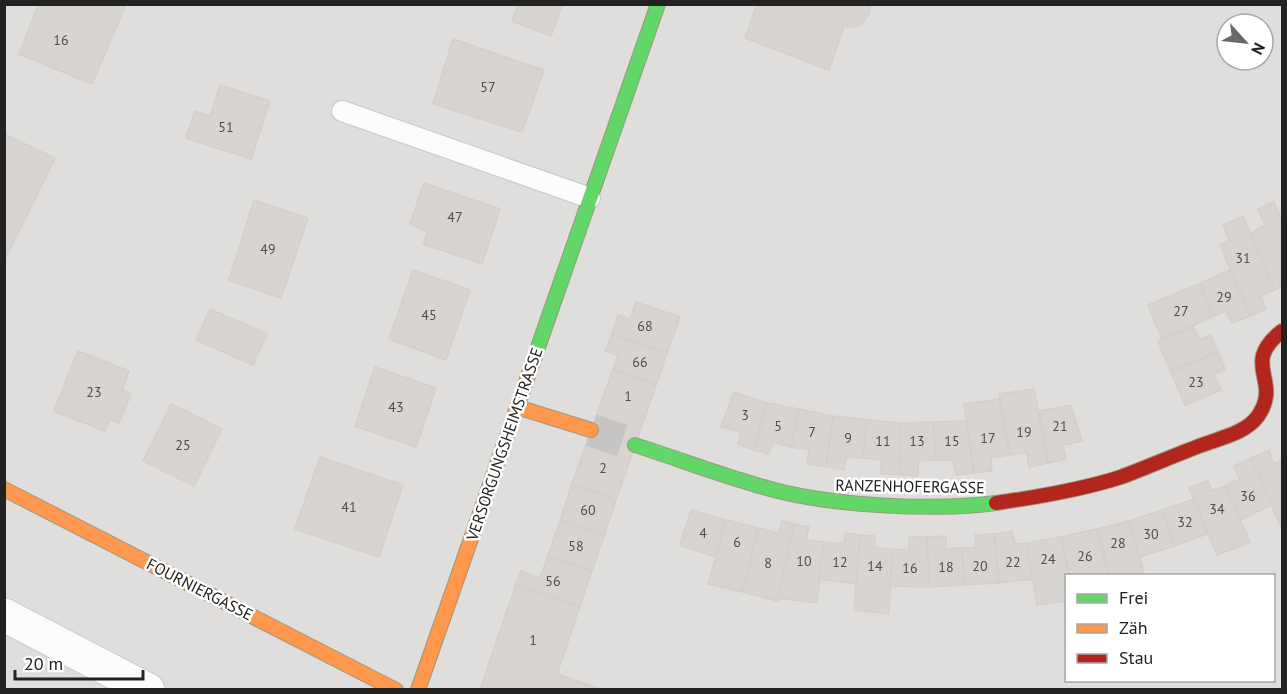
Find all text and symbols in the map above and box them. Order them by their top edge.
north arrow [1215,12,1275,72]
house number: 16 [53,31,69,49]
text: N [1247,40,1270,58]
house number: 57 [480,78,496,96]
house number: 51 [218,118,234,136]
house number: 47 [447,208,463,226]
house number: 49 [260,240,276,258]
house number: 31 [1235,249,1251,267]
house number: 29 [1216,288,1232,306]
house number: 27 [1173,302,1189,320]
house number: 45 [421,306,437,324]
house number: 68 [637,317,653,335]
street label: VERSORGUNGSHEIMSTRASSE [461,345,546,544]
house number: 66 [632,353,648,371]
house number: 23 [1188,373,1204,391]
house number: 23 [86,383,102,401]
house number: 1 [624,387,632,405]
house number: 43 [388,398,404,416]
house number: 3 [741,406,749,424]
house number: 5 [774,417,782,435]
house number: 21 [1052,417,1068,435]
house number: 7 [808,423,816,441]
house number: 19 [1016,423,1032,441]
house number: 9 [844,429,852,447]
house number: 17 [980,429,996,447]
house number: 11 [875,432,891,450]
house number: 13 [909,432,925,450]
house number: 15 [944,432,960,450]
house number: 25 [175,436,191,454]
house number: 2 [599,459,607,477]
street label: RANZENHOFERGASSE [835,475,985,497]
house number: 36 [1240,487,1256,505]
house number: 41 [341,498,357,516]
house number: 34 [1209,500,1225,518]
house number: 60 [580,501,596,519]
house number: 32 [1177,513,1193,531]
house number: 4 [699,524,707,542]
house number: 30 [1143,525,1159,543]
house number: 6 [733,533,741,551]
house number: 28 [1110,534,1126,552]
house number: 58 [568,537,584,555]
house number: 26 [1077,547,1093,565]
house number: 24 [1040,550,1056,568]
house number: 10 [796,552,812,570]
house number: 12 [832,553,848,571]
house number: 22 [1005,553,1021,571]
street label: FOURNIERGASSE [143,554,257,624]
house number: 8 [764,554,772,572]
house number: 14 [867,557,883,575]
house number: 20 [972,557,988,575]
house number: 18 [938,558,954,576]
house number: 16 [902,559,918,577]
house number: 56 [545,572,561,590]
legend [1065,574,1275,682]
text: Frei [1119,586,1148,609]
text: Zäh [1119,616,1148,639]
house number: 1 [529,631,537,649]
scale bar [15,643,142,681]
text: Stau [1119,646,1153,669]
text: 20 m [24,652,63,675]

